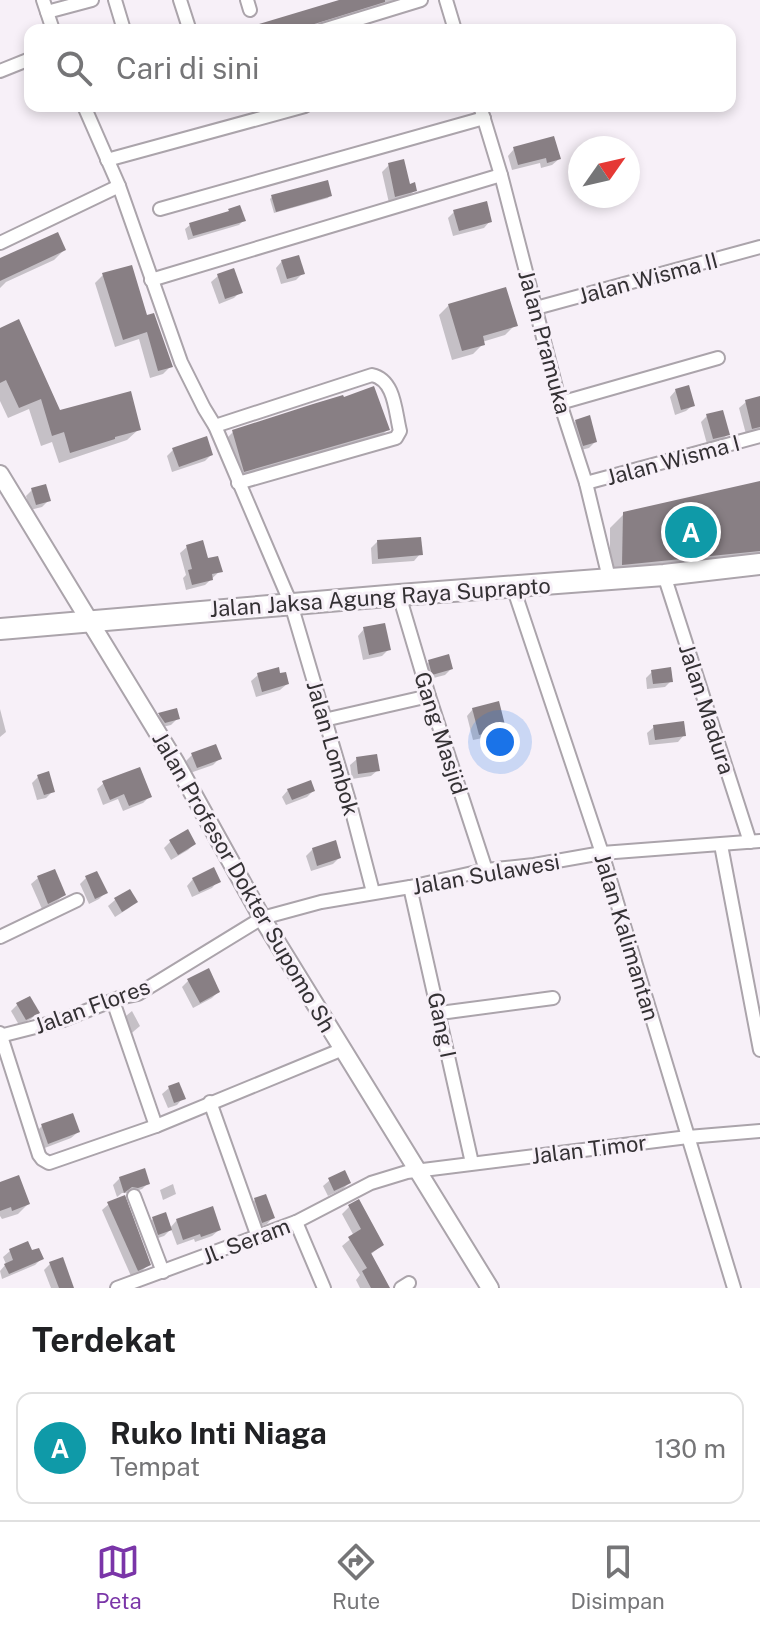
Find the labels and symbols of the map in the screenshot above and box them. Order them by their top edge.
north arrow [568,136,640,208]
street label: Jalan Wisma II [575,247,721,309]
street label: Jalan Pramuka [513,267,577,417]
street label: Jalan Wisma I [603,430,743,490]
pin: A [665,502,717,562]
street label: Jalan Jaksa Agung Raya Suprapto [208,572,552,622]
street label: Jalan Madura [674,641,740,777]
street label: Gang Masjid [409,669,473,797]
street label: Jalan Lombok [301,678,365,818]
your location [480,722,520,762]
street label: Jalan Profesor Dokter Supomo Sh [147,727,341,1037]
street label: Jalan Sulawesi [410,848,562,900]
street label: Jalan Kalimantan [589,850,665,1024]
street label: Jalan Flores [31,973,153,1039]
street label: Gang I [422,990,462,1060]
street label: Jalan Timor [530,1129,648,1169]
street label: Jl. Seram [198,1212,294,1270]

